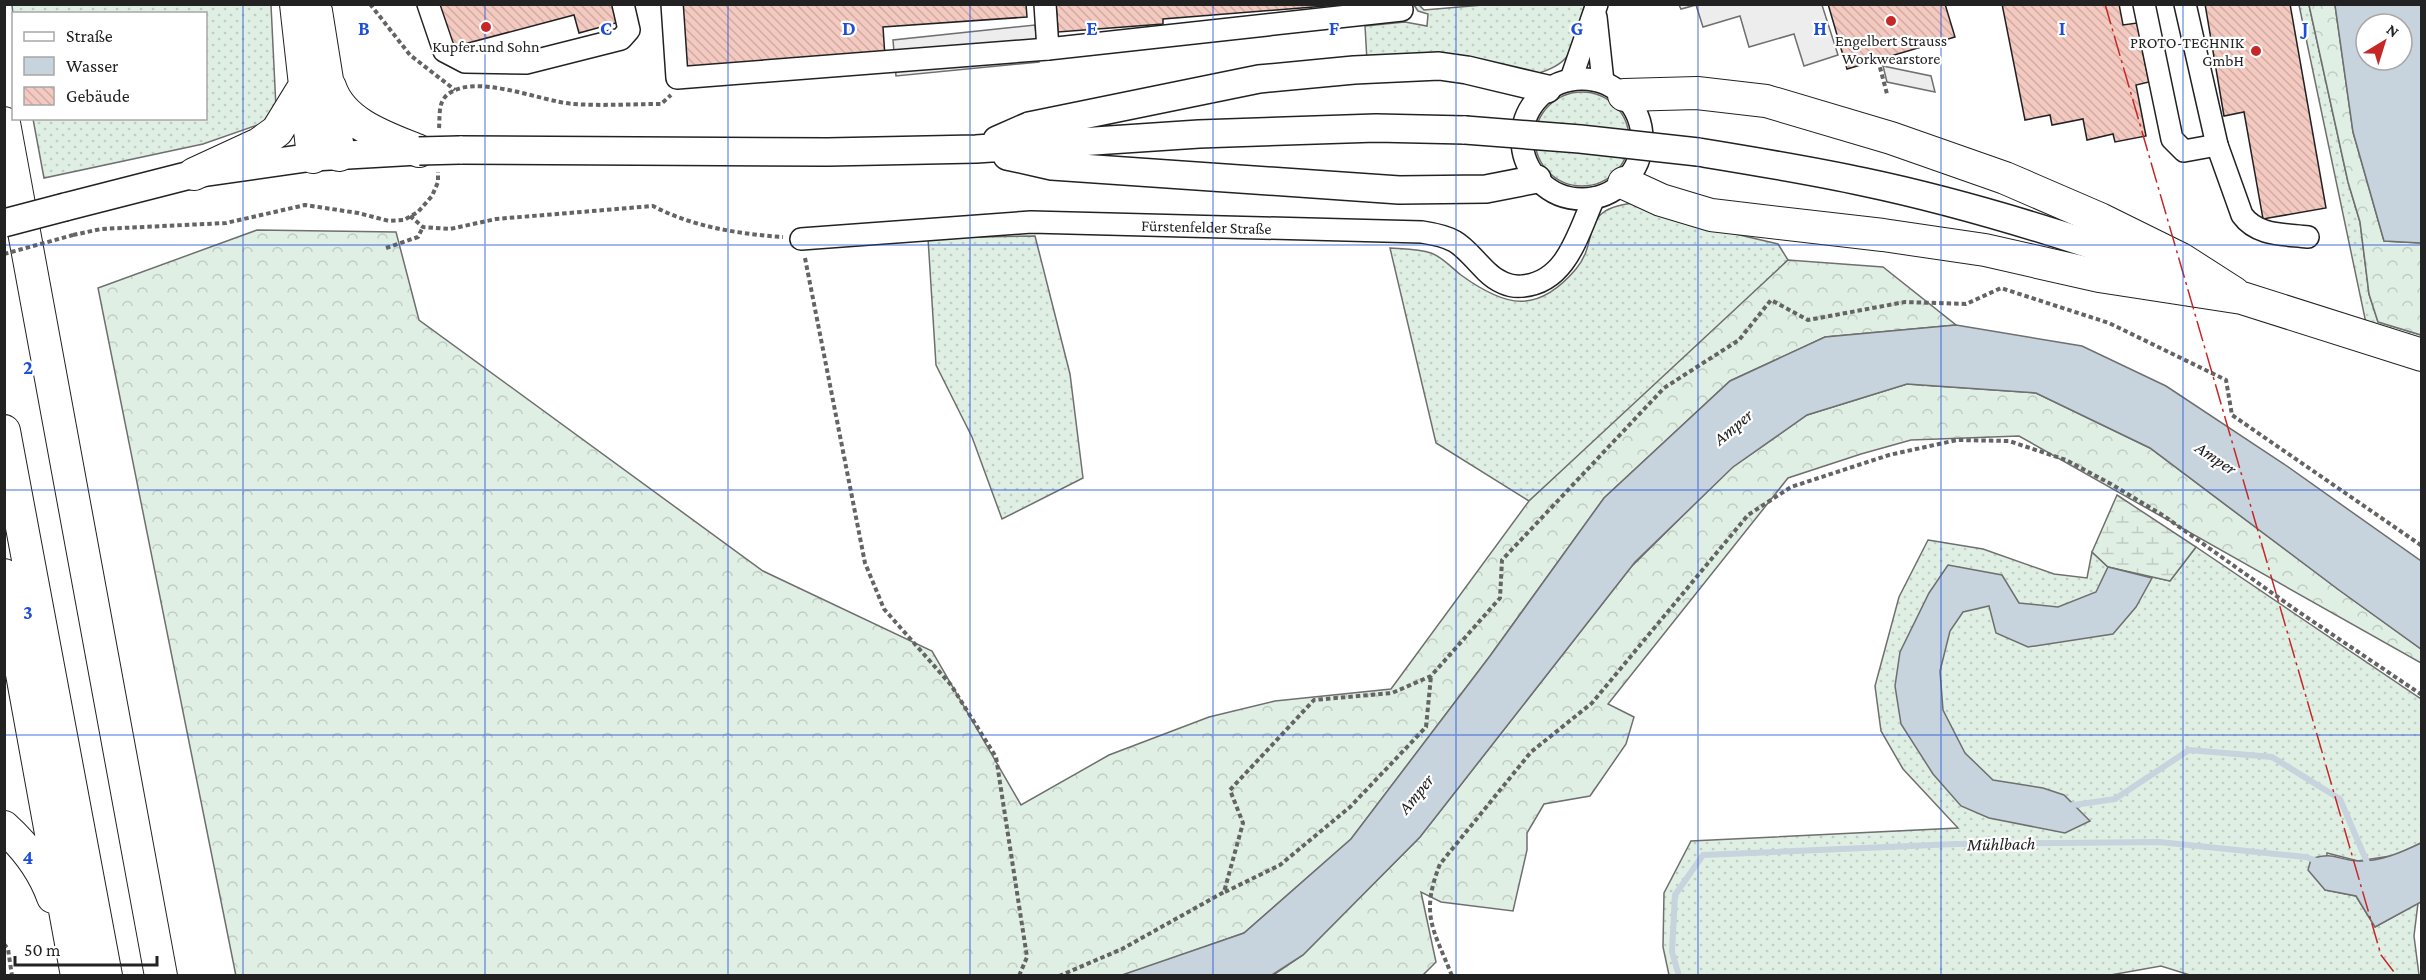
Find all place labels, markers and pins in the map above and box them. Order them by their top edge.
marker: Engelbert Strauss Workwearstore [1884,14,1898,28]
marker: Kupfer und Sohn [479,20,493,34]
place label: Engelbert Strauss Workwearstore [1835,32,1947,67]
place label: PROTO-TECHNIK GmbH [2130,34,2245,69]
place label: Kupfer und Sohn [432,38,540,56]
marker: PROTO-TECHNIK GmbH [2249,44,2263,58]

